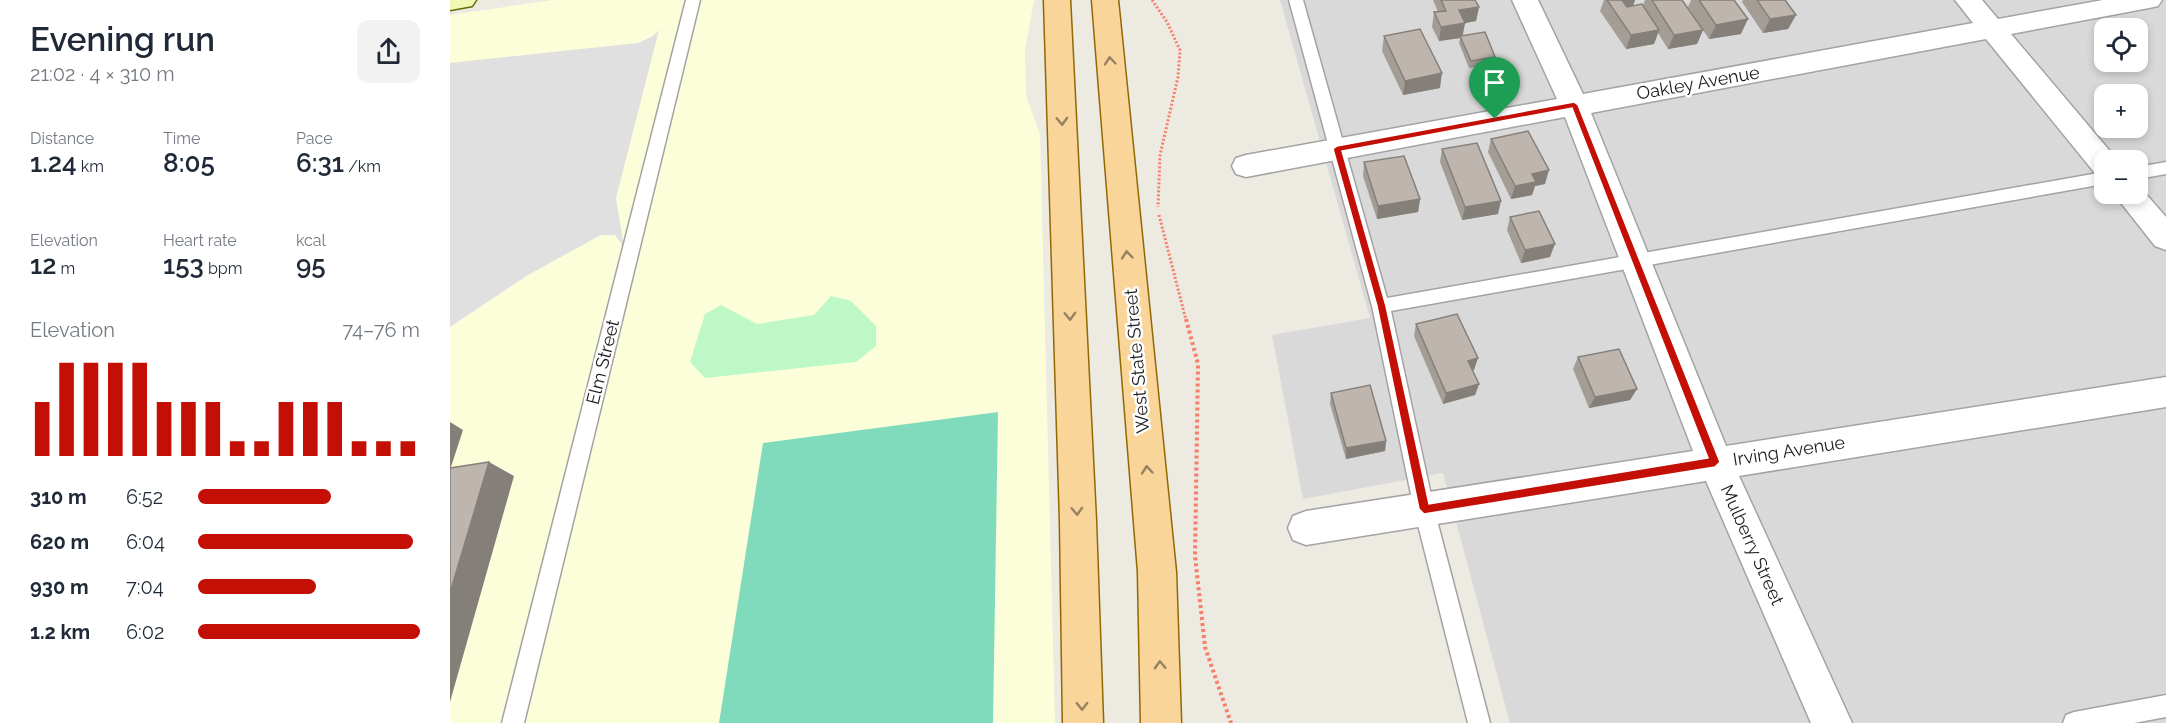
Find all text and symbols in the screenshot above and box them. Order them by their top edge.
map controls [2094,18,2148,204]
button: locate [2094,18,2148,72]
text: Evening run [30,20,215,59]
button: share [357,20,420,83]
one-way arrow [1104,56,1117,65]
pin [1469,57,1520,119]
street label: Oakley Avenue [1635,61,1761,104]
text: 21:02 · 4 × 310 m [30,62,175,86]
icon: arrive [1478,66,1511,99]
button: + [2094,84,2148,138]
one-way arrow [1056,117,1068,126]
text: Distance [30,129,94,148]
text: Time [163,129,200,148]
text: Pace [296,129,333,148]
text: 1.24 [30,148,77,178]
text: 8:05 [163,148,215,178]
text: 6:31 [296,148,344,178]
button: − [2094,150,2148,204]
text: km [77,157,104,176]
text: /km [344,157,381,176]
text: Elevation [30,231,98,250]
text: Heart rate [163,231,237,250]
text: kcal [296,231,326,250]
text: 12 [30,250,57,280]
text: 153 [163,250,204,280]
text: 95 [296,250,326,280]
one-way arrow [1121,250,1134,260]
text: m [57,259,75,278]
text: bpm [204,259,242,278]
street label: West State Street [1120,288,1153,434]
one-way arrow [1063,312,1076,321]
street label: Elm Street [582,317,623,407]
text: Elevation [30,318,115,342]
text: 74–76 m [343,318,420,342]
street label: Irving Avenue [1731,431,1847,470]
one-way arrow [1141,465,1154,475]
street label: Mulberry Street [1717,481,1788,608]
text: 310 m [30,485,87,509]
text: 6:52 [126,485,163,509]
one-way arrow [1071,507,1084,516]
text: 620 m [30,530,89,554]
text: 6:04 [126,530,165,554]
text: 930 m [30,575,89,599]
text: 7:04 [126,575,164,599]
text: 1.2 km [30,620,90,644]
text: 6:02 [126,620,164,644]
one-way arrow [1154,660,1166,669]
one-way arrow [1076,702,1089,711]

